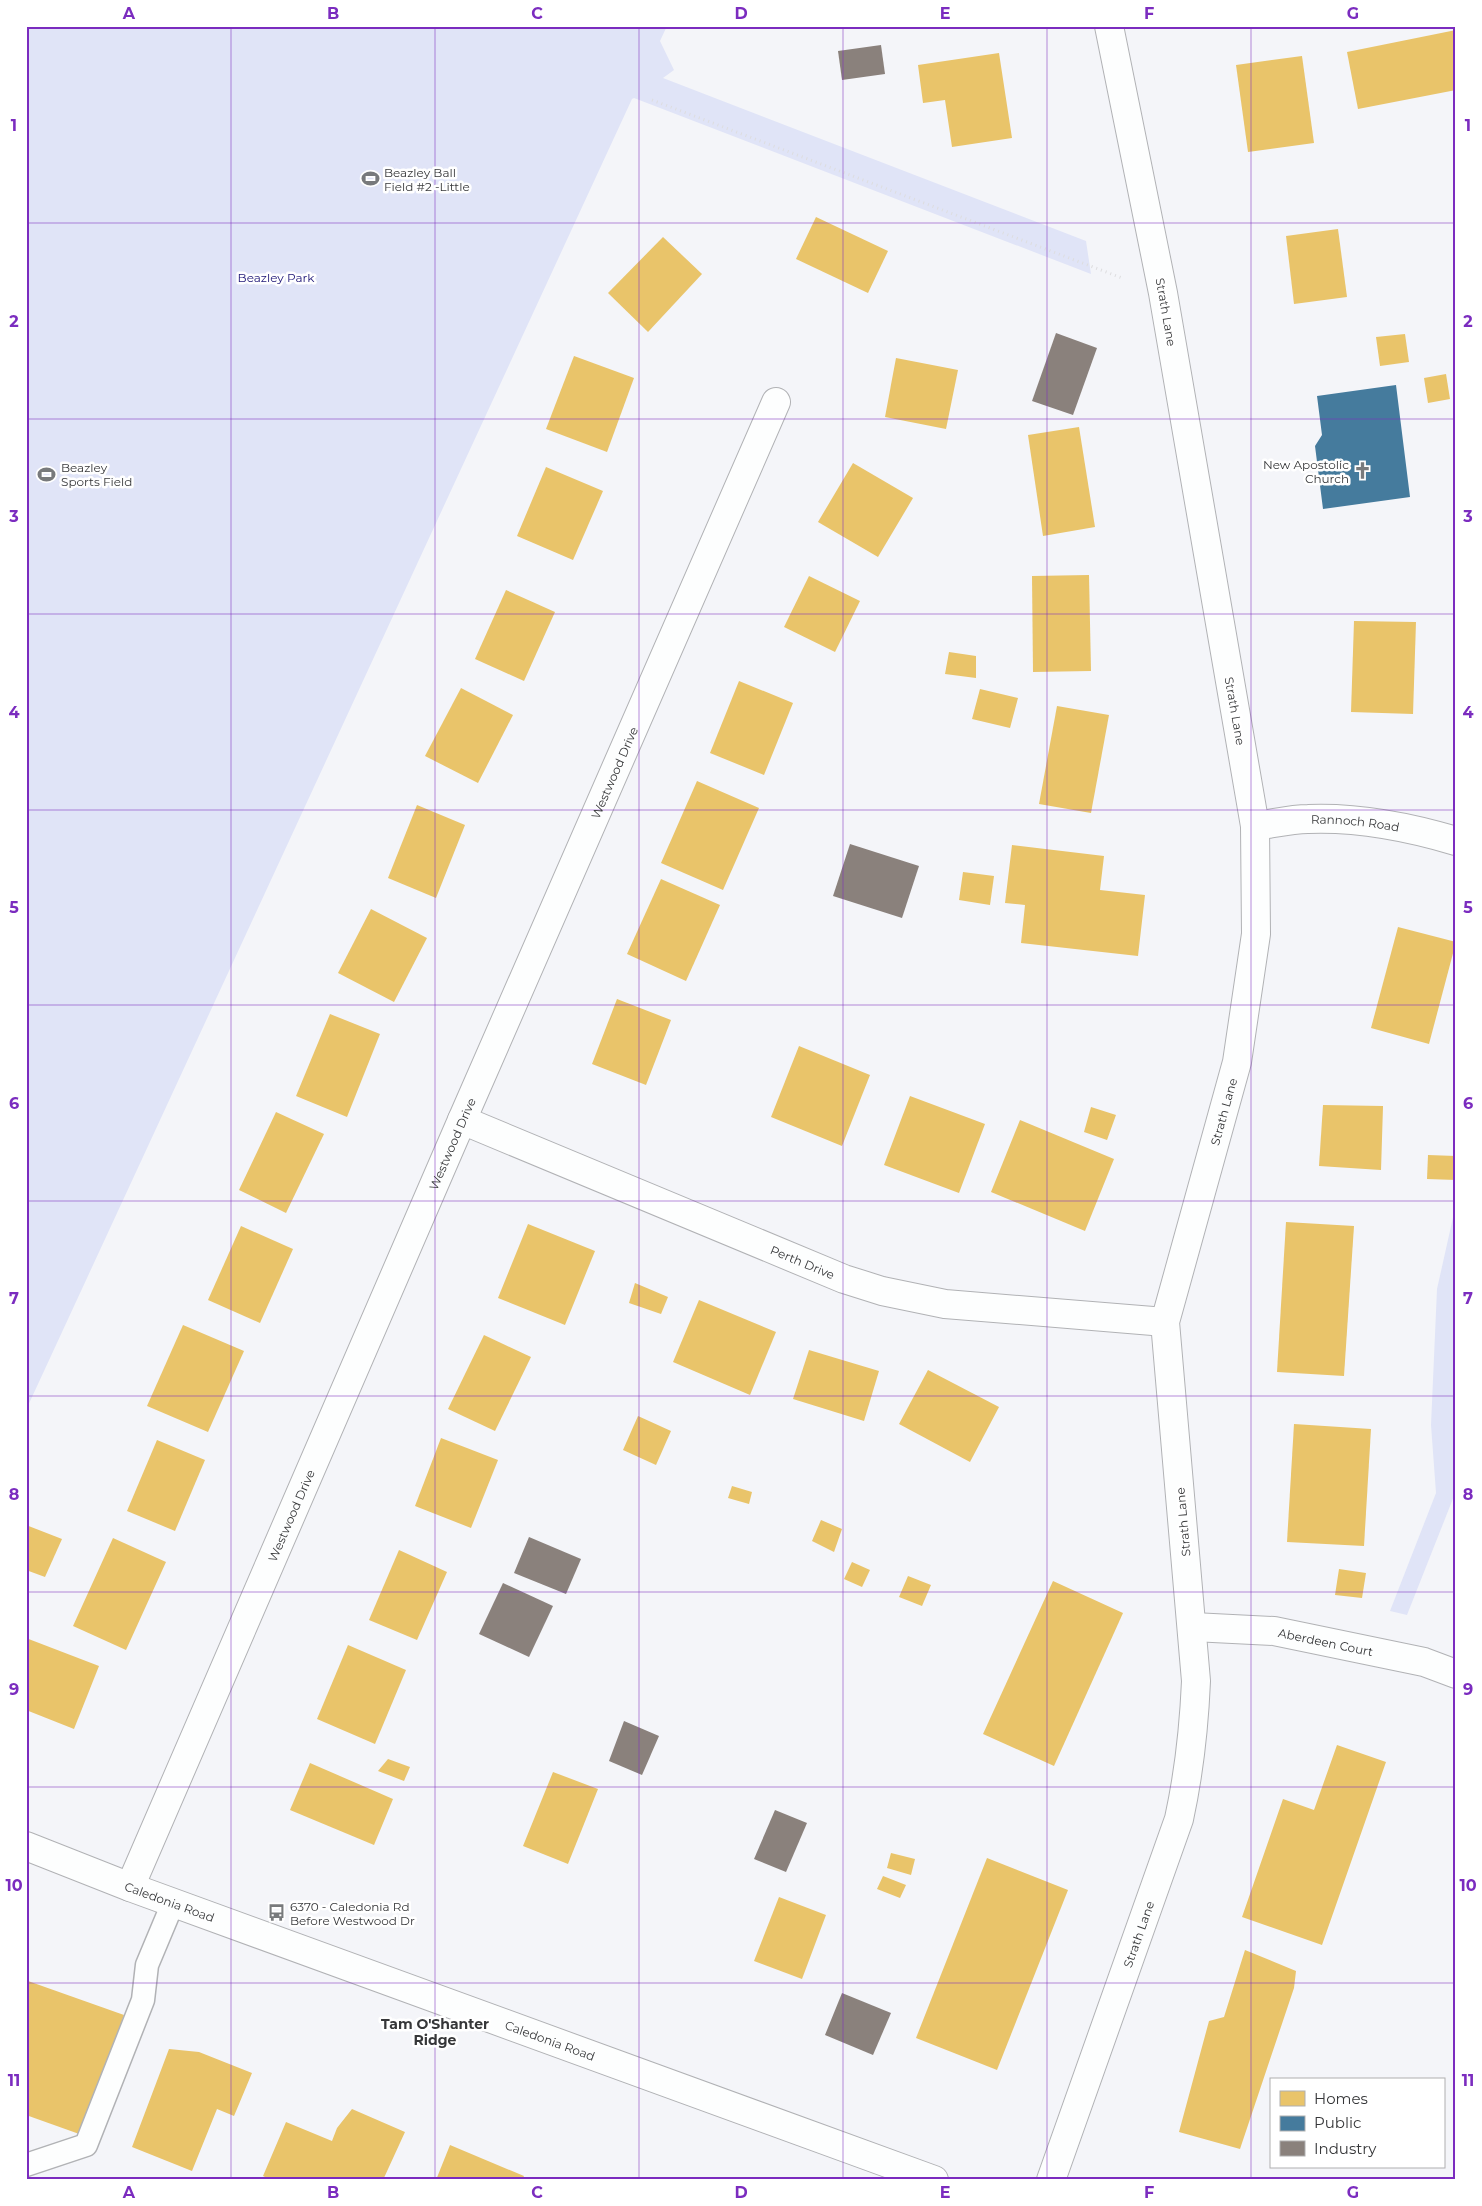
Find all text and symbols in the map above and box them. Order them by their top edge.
text: A [122,4,136,23]
text: B [327,4,339,23]
text: C [531,4,543,23]
text: D [734,4,748,23]
text: E [940,4,950,23]
text: F [1144,4,1154,23]
text: G [1347,4,1359,23]
text: 1 [11,116,17,135]
text: 1 [1465,116,1471,135]
place label: Beazley Ball Field #2 -Little [384,165,470,194]
sports icon: Beazley Ball Field #2 -Little [360,169,380,189]
park label: Beazley Park [238,270,315,285]
street label: Strath Lane [1153,277,1179,347]
text: 2 [9,312,19,331]
text: 2 [1463,312,1473,331]
place label: New Apostolic Church [1263,457,1349,486]
place label: Beazley Sports Field [61,460,132,489]
church icon: New Apostolic Church [1353,461,1373,481]
sports icon: Beazley Sports Field [37,464,57,484]
text: 3 [8,507,19,526]
text: 3 [1462,507,1473,526]
street label: Strath Lane [1222,676,1248,746]
text: 4 [8,703,20,722]
text: 4 [1462,703,1474,722]
street label: Westwood Drive [587,724,641,821]
street label: Rannoch Road [1311,811,1401,834]
text: 5 [9,898,19,917]
text: 5 [1463,898,1473,917]
street label: Strath Lane [1207,1076,1240,1147]
text: 6 [9,1094,19,1113]
text: 6 [1463,1094,1473,1113]
street label: Westwood Drive [425,1095,478,1192]
street label: Perth Drive [768,1242,837,1282]
text: 7 [9,1289,19,1308]
text: 7 [1463,1289,1473,1308]
street label: Westwood Drive [264,1467,317,1564]
text: 8 [9,1485,19,1504]
text: 8 [1463,1485,1473,1504]
street label: Strath Lane [1173,1487,1193,1557]
street label: Aberdeen Court [1277,1625,1375,1659]
text: 9 [9,1680,19,1699]
text: 9 [1463,1680,1473,1699]
text: 10 [5,1876,23,1895]
text: 10 [1459,1876,1477,1895]
street label: Caledonia Road [122,1878,217,1925]
place label: 6370 - Caledonia Rd Before Westwood Dr [290,1899,415,1928]
street label: Strath Lane [1120,1899,1157,1969]
bus stop icon: 6370 - Caledonia Rd Before Westwood Dr [266,1903,286,1923]
district label: Tam O'Shanter Ridge [381,2015,489,2049]
street label: Caledonia Road [503,2017,597,2063]
text: 11 [8,2071,20,2090]
text: 11 [1462,2071,1474,2090]
legend [1270,2078,1444,2168]
text: Homes [1314,2089,1368,2108]
text: Public [1314,2113,1362,2132]
text: Industry [1314,2139,1377,2158]
text: A [122,2183,136,2202]
text: B [327,2183,339,2202]
text: C [531,2183,543,2202]
text: D [734,2183,748,2202]
text: E [940,2183,950,2202]
text: F [1144,2183,1154,2202]
text: G [1347,2183,1359,2202]

